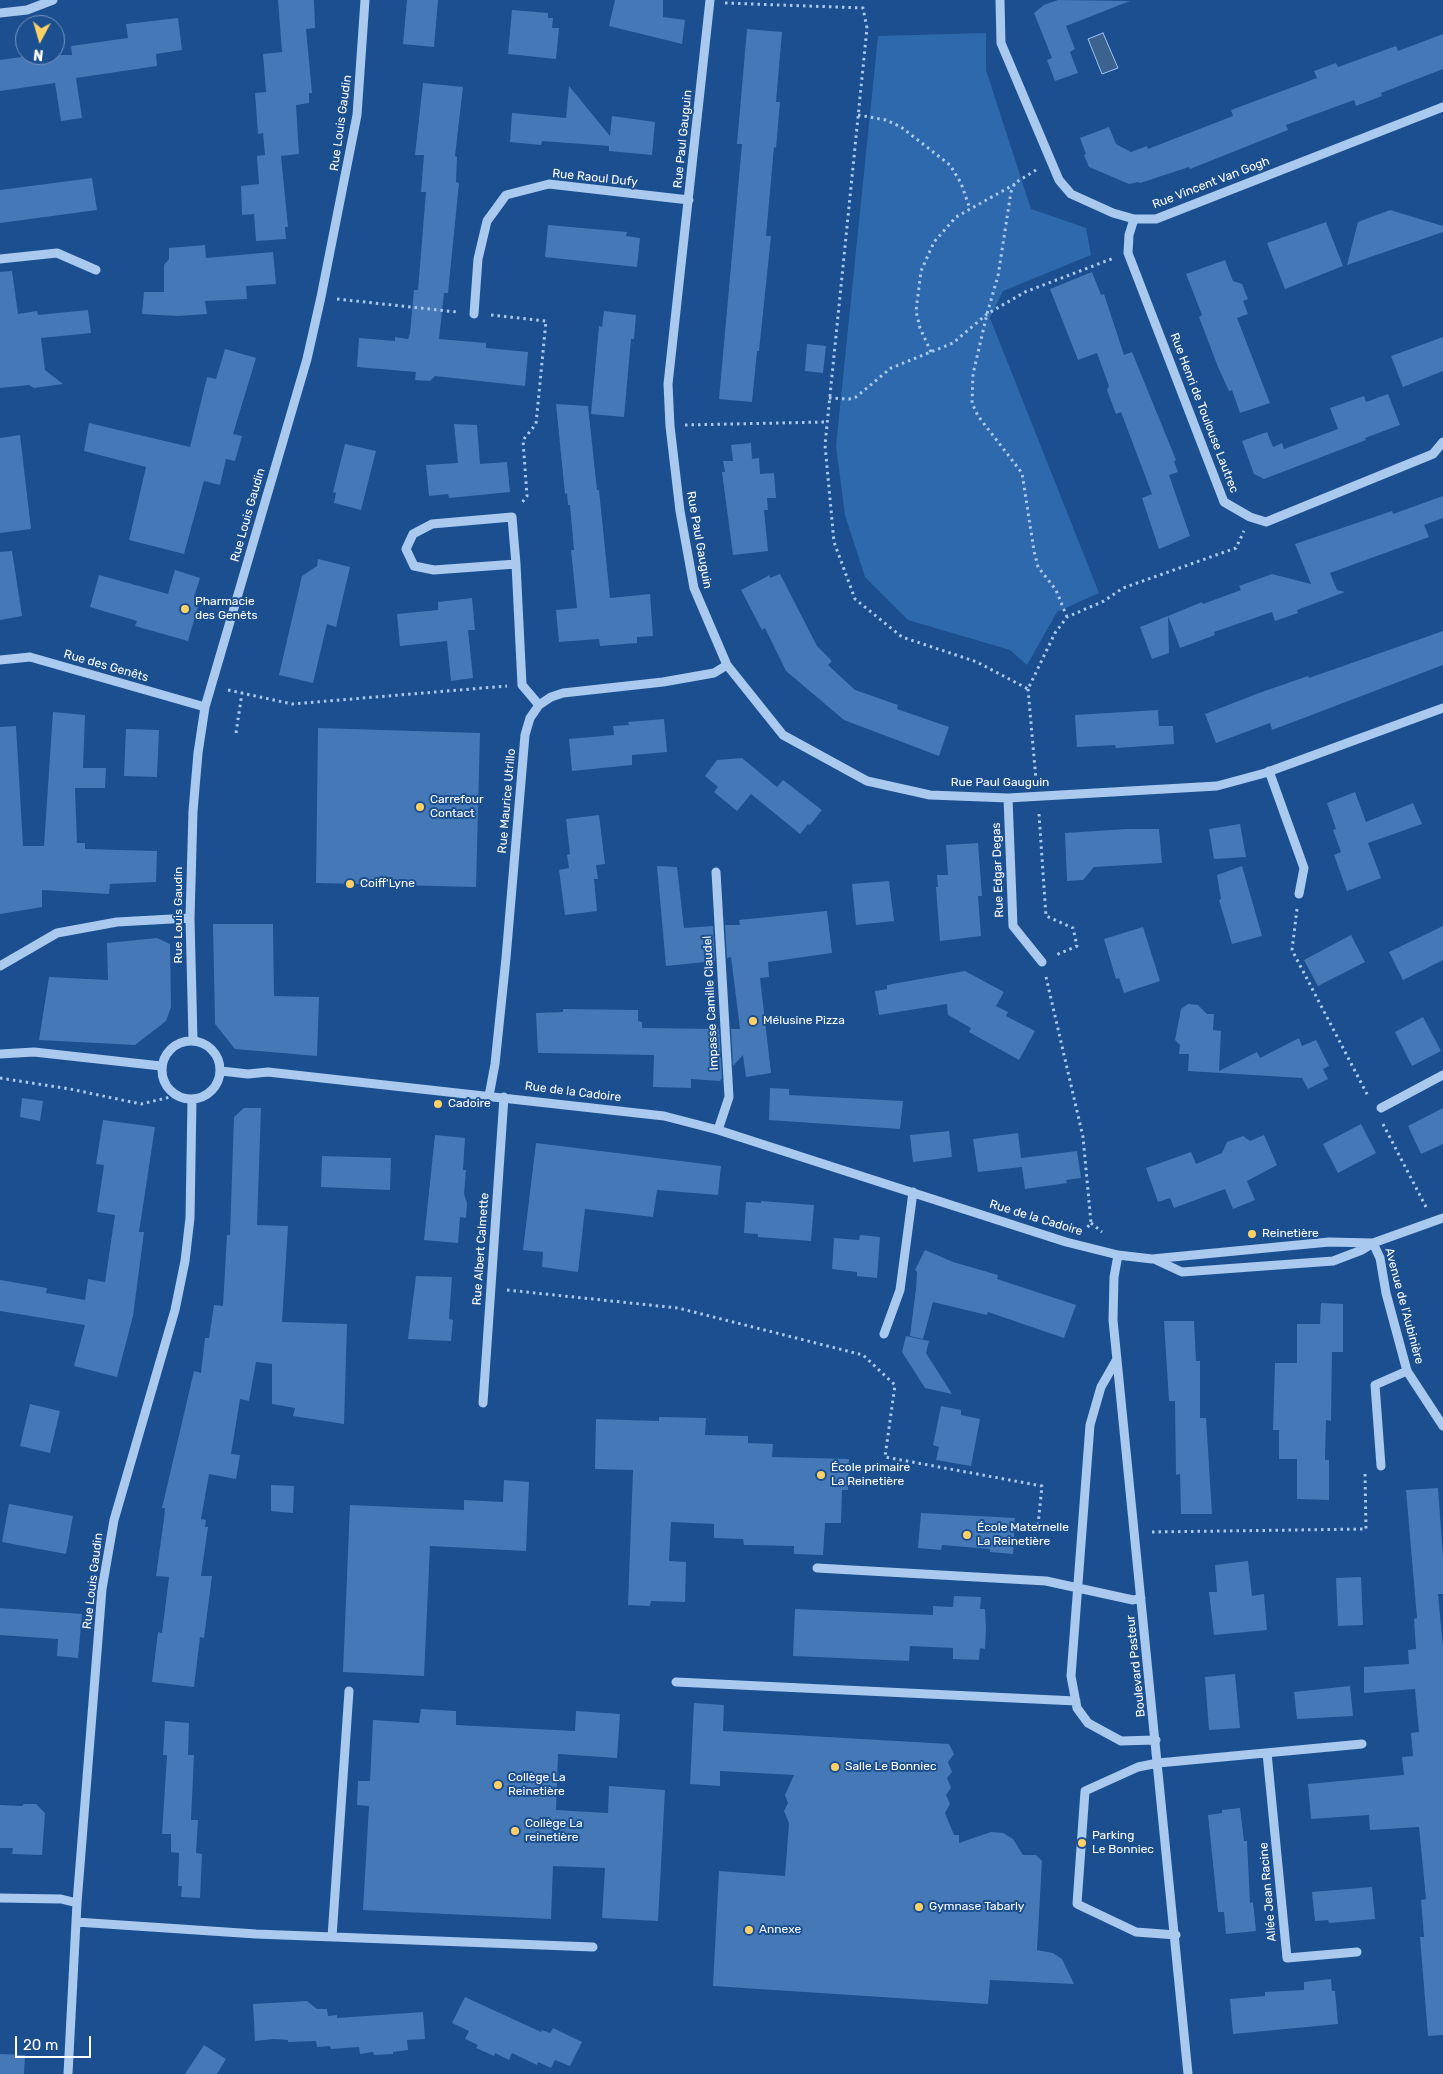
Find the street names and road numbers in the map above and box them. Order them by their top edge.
street label: Rue Louis Gaudin [327,74,355,172]
street label: Rue Paul Gauguin [671,89,695,189]
street label: Rue Vincent Van Gogh [1150,154,1272,212]
street label: Rue Raoul Dufy [552,166,638,190]
street label: Rue Henri de Toulouse Lautrec [1167,331,1241,495]
street label: Rue Louis Gaudin [228,466,268,564]
street label: Rue Paul Gauguin [683,490,715,590]
street label: Rue des Genêts [62,647,150,685]
street label: Rue Maurice Utrillo [495,748,519,854]
street label: Rue Paul Gauguin [951,776,1049,790]
street label: Rue Edgar Degas [989,822,1007,918]
street label: Rue Louis Gaudin [172,867,186,963]
street label: Impasse Camille Claudel [700,935,722,1071]
street label: Rue de la Cadoire [524,1079,622,1105]
street label: Rue Albert Calmette [470,1192,492,1306]
street label: Rue de la Cadoire [988,1197,1084,1239]
street label: Avenue de l'Aubinière [1382,1246,1426,1366]
street label: Rue Louis Gaudin [80,1532,106,1630]
street label: Boulevard Pasteur [1123,1614,1149,1718]
street label: Allée Jean Racine [1256,1842,1280,1942]

